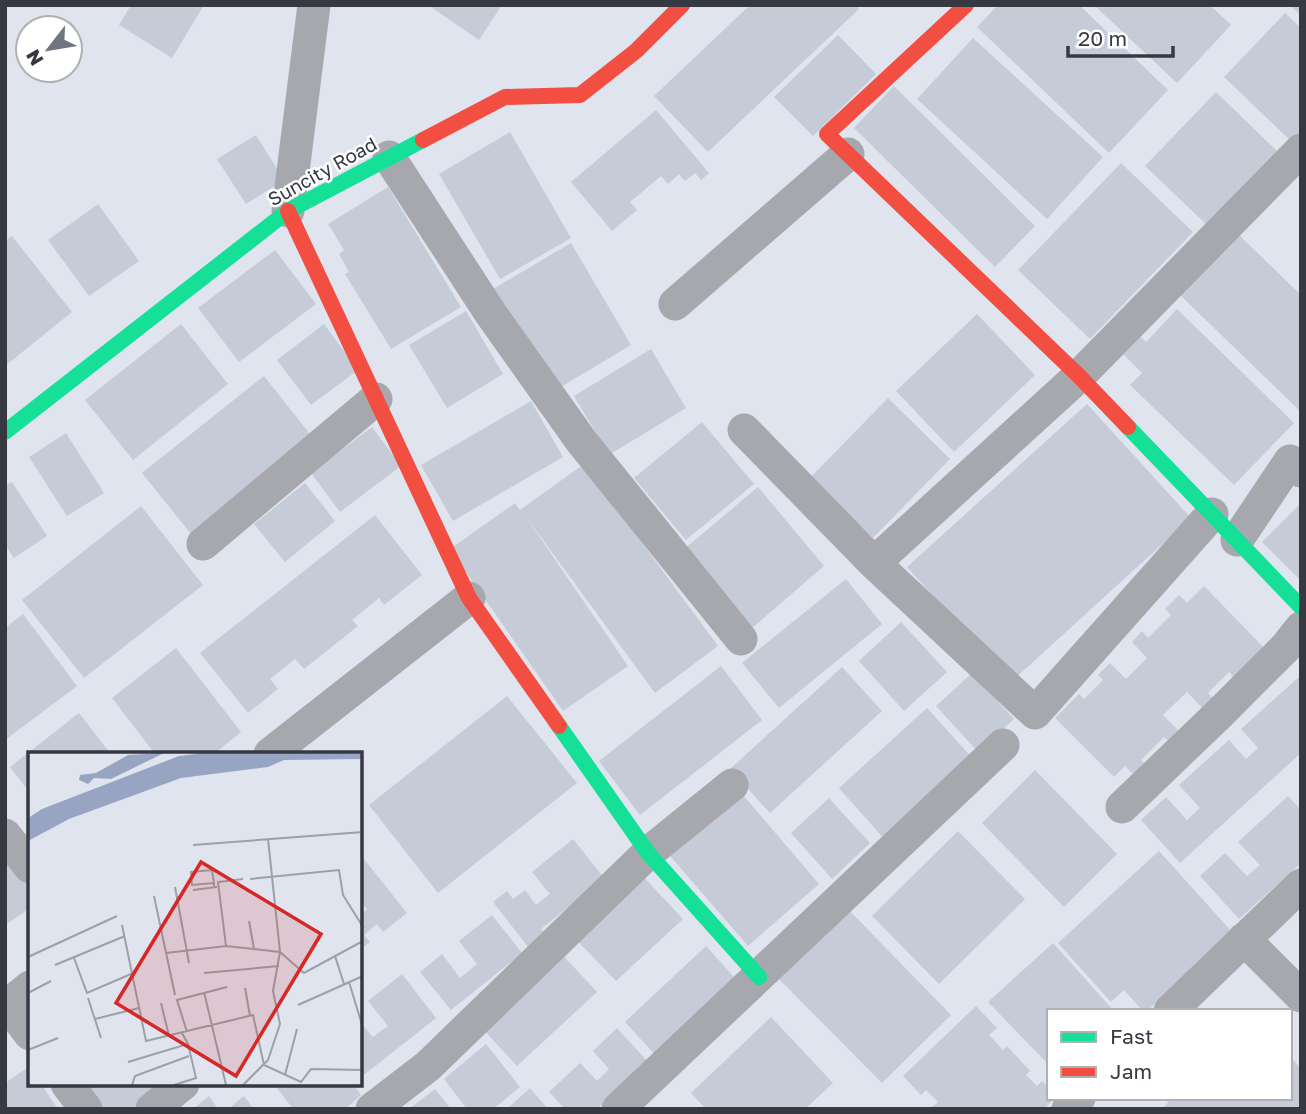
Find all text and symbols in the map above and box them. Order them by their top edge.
north arrow [14,14,84,84]
scale bar [1068,14,1173,58]
text: 20 m [1078,25,1127,51]
text: N [20,46,48,70]
street label: Suncity Road [264,132,380,210]
inset map [28,752,362,1086]
legend [1047,1009,1292,1100]
text: Fast [1110,1023,1153,1049]
text: Jam [1110,1058,1152,1084]

